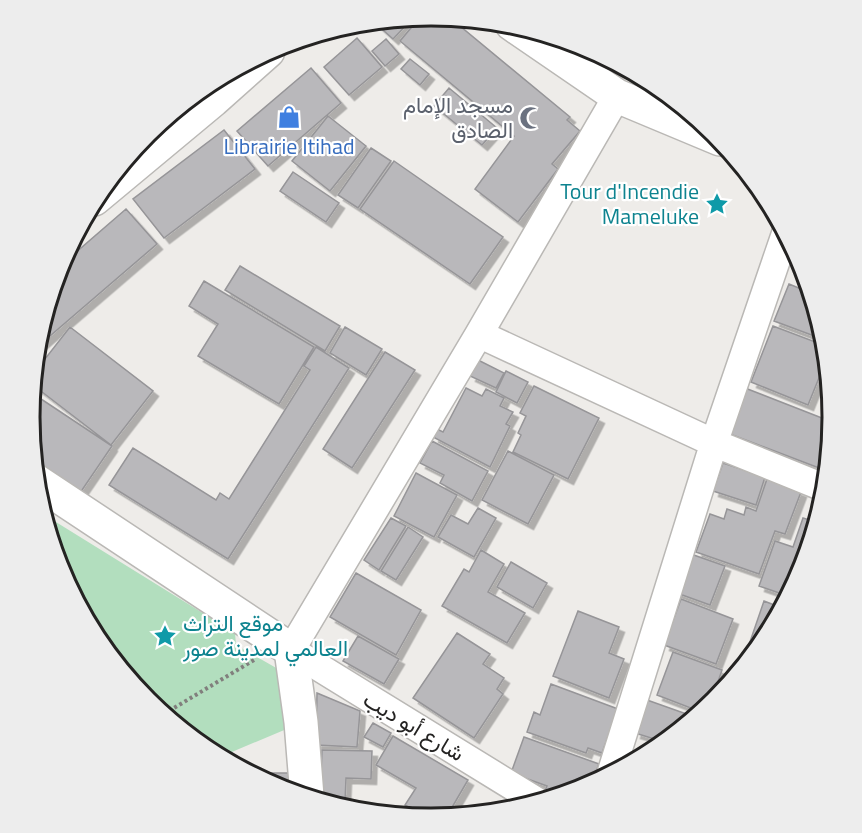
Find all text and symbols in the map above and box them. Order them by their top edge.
place label: مسجد الإمام الصادق [403,88,513,147]
shop icon: Librairie Itihad [276,104,302,130]
mosque icon: مسجد الإمام الصادق [518,105,544,131]
place label: Librairie Itihad [223,129,355,163]
place label: Tour d'Incendie Mameluke [560,174,699,233]
place icon: Tour d'Incendie Mameluke [704,191,730,217]
place label: موقع التراث العالمي لمدينة صور [182,606,348,667]
place icon: موقع التراث العالمي لمدينة صور [152,623,178,649]
street label: شارع أبو ديب [357,682,471,770]

